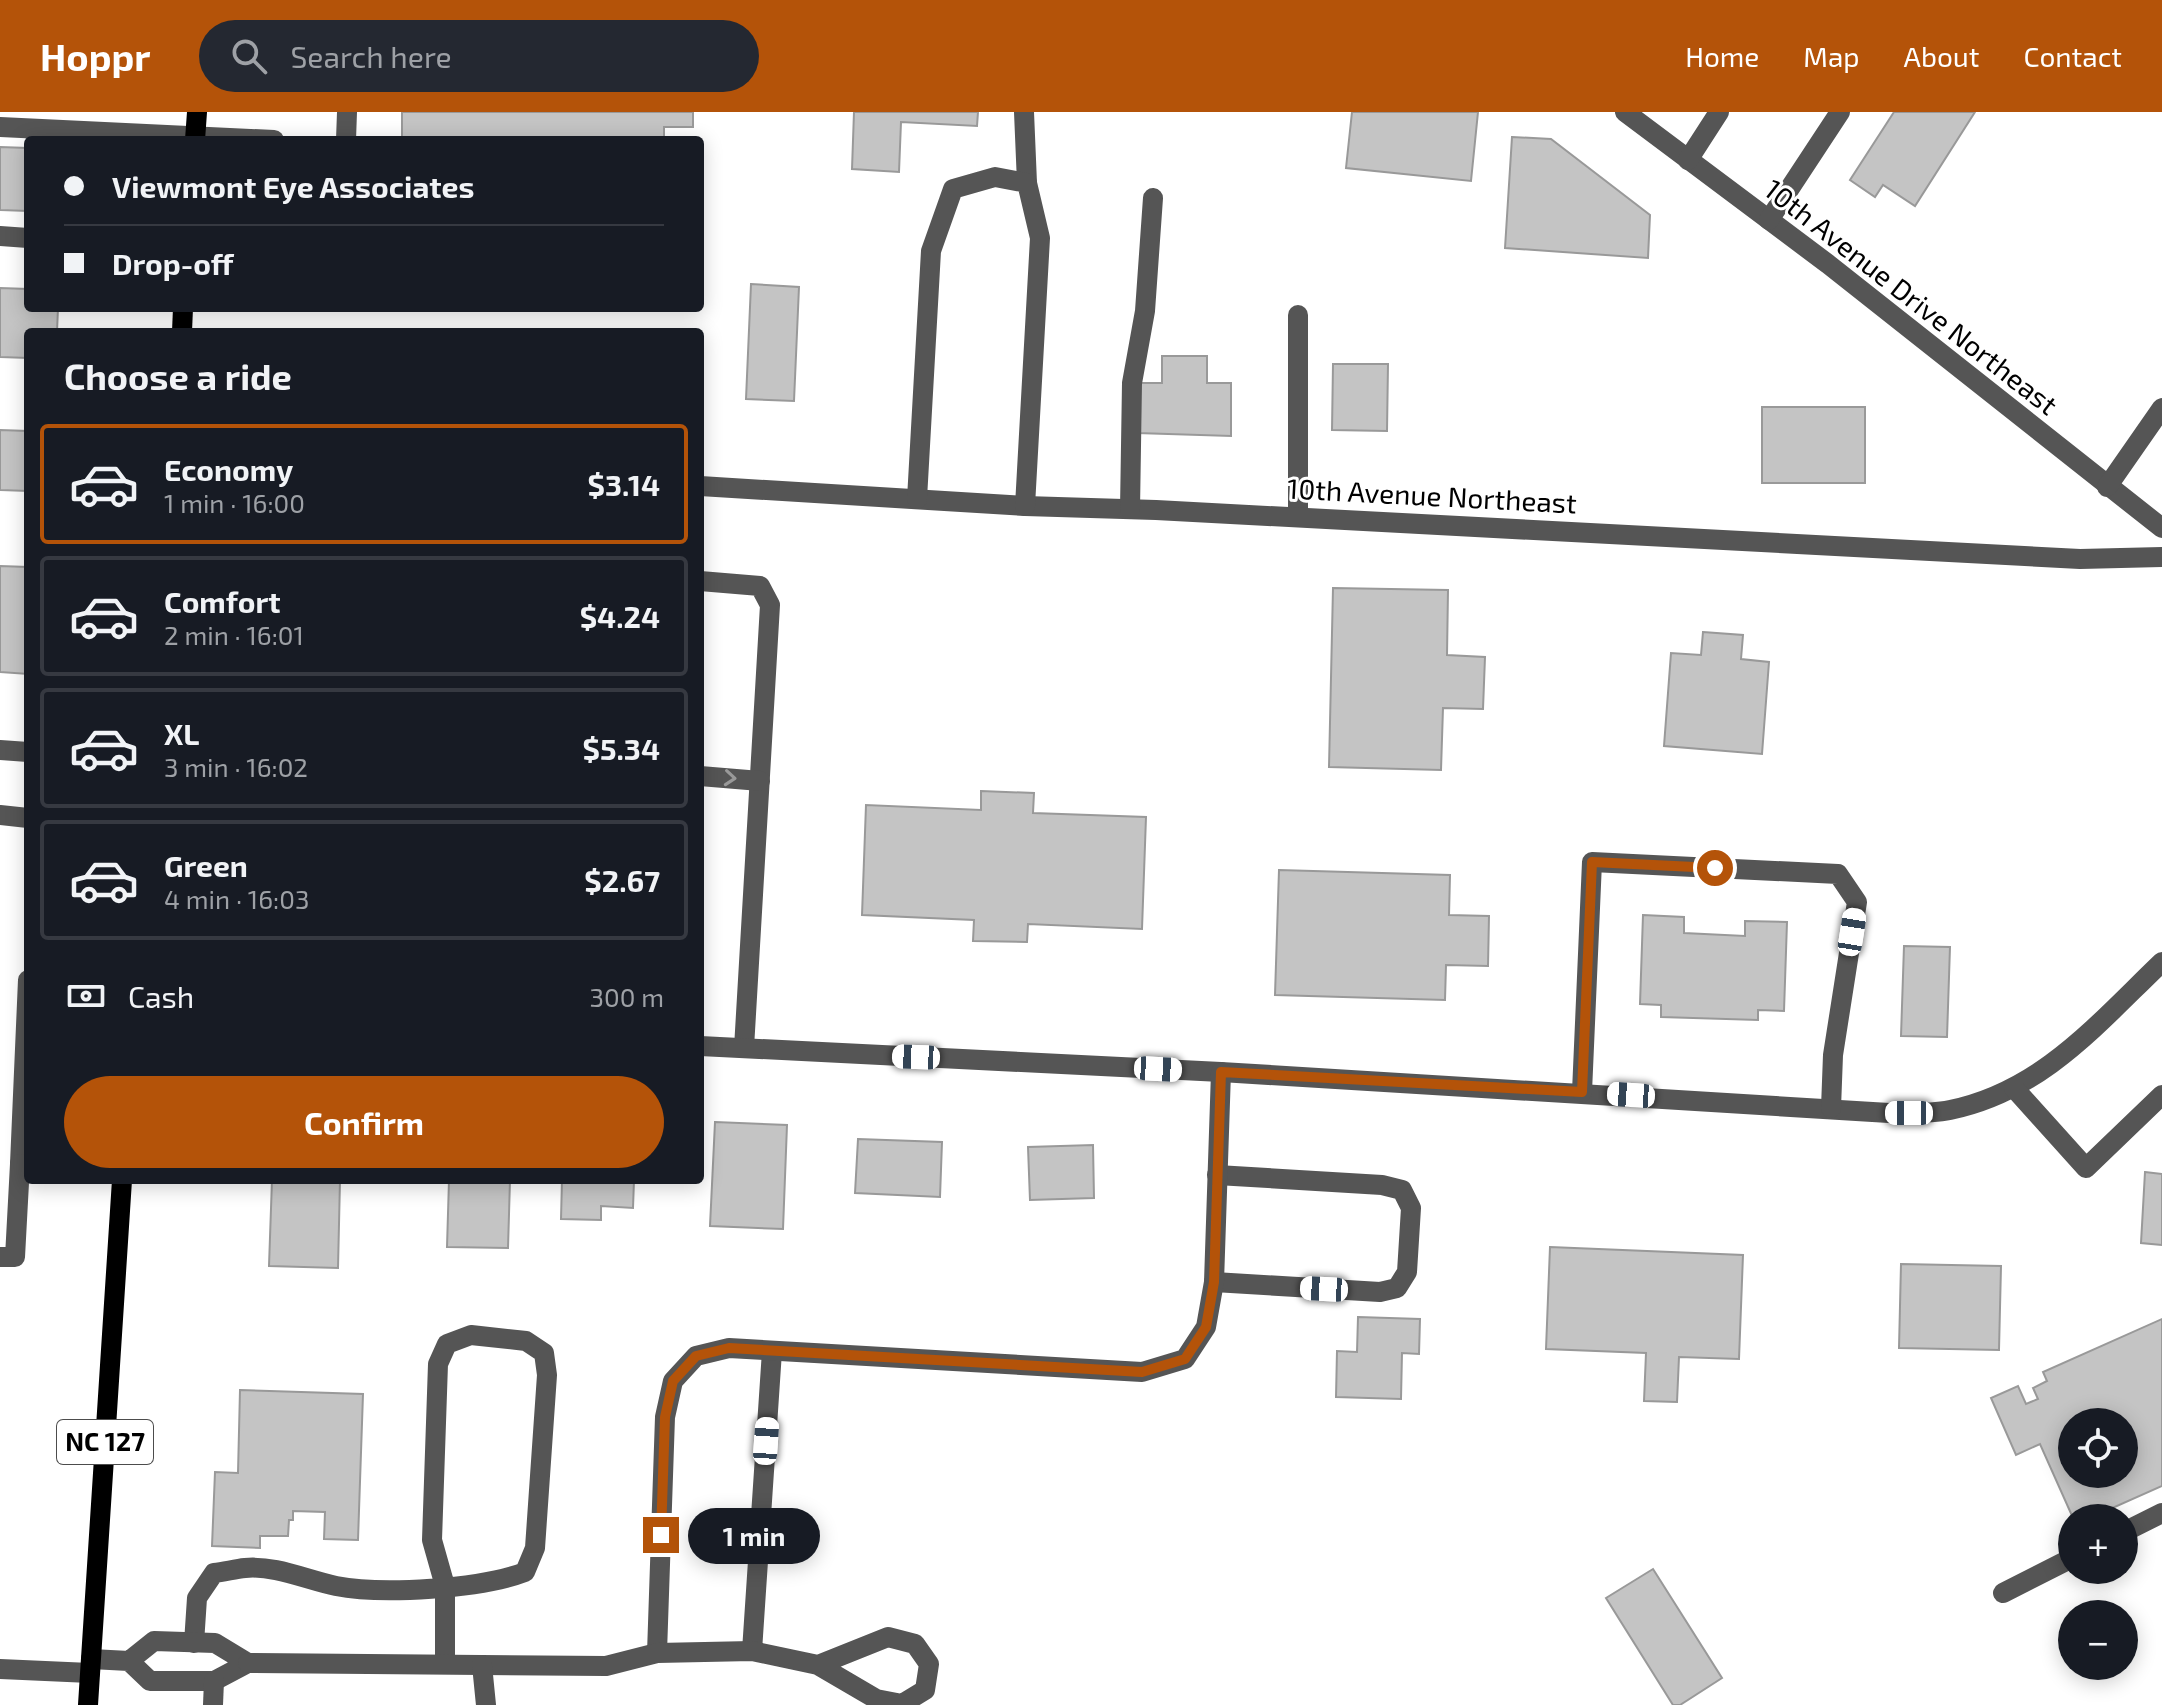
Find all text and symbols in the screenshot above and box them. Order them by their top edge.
search box [199,20,759,92]
text: Hoppr [40,33,151,79]
icon: search [227,34,271,78]
text: Search here [291,38,452,74]
text: Home [1685,39,1759,73]
text: Map [1803,39,1860,73]
text: About [1904,39,1979,73]
text: Contact [2023,39,2122,73]
text: Viewmont Eye Associates [112,168,474,204]
street label: 10th Avenue Drive Northeast [1758,171,2065,421]
text: Drop-off [112,245,234,281]
text: Choose a ride [64,354,292,397]
icon: car [68,448,140,520]
text: Economy [164,451,293,487]
text: $3.14 [588,466,660,502]
street label: 10th Avenue Northeast [1287,470,1578,520]
text: 1 min · 16:00 [164,487,305,518]
icon: car [68,580,140,652]
text: Comfort [164,583,281,619]
text: $4.24 [580,598,660,634]
text: 2 min · 16:01 [164,619,304,650]
icon: car [68,712,140,784]
text: XL [164,715,199,751]
text: $5.34 [583,730,660,766]
text: 3 min · 16:02 [164,751,308,782]
one-way arrow [724,769,737,786]
icon: car [68,844,140,916]
text: Green [164,847,248,883]
route start [1697,850,1733,886]
text: $2.67 [584,862,660,898]
text: 4 min · 16:03 [164,883,309,914]
car [1836,906,1868,958]
icon: cash [64,974,108,1018]
text: Cash [128,978,194,1014]
text: 300 m [590,981,664,1012]
car [892,1044,940,1070]
car [1133,1056,1183,1082]
button: Confirm [64,1076,664,1168]
car [1606,1081,1656,1109]
car [1885,1101,1933,1125]
car [1299,1276,1349,1302]
map controls [2058,1408,2138,1680]
button: locate [2058,1408,2138,1488]
car [752,1416,780,1466]
road number: NC 127 [57,1420,153,1464]
button: + [2058,1504,2138,1584]
callout: 1 min [689,1507,821,1563]
route end [643,1517,679,1553]
text: 1 min [723,1520,785,1551]
button: − [2058,1600,2138,1680]

